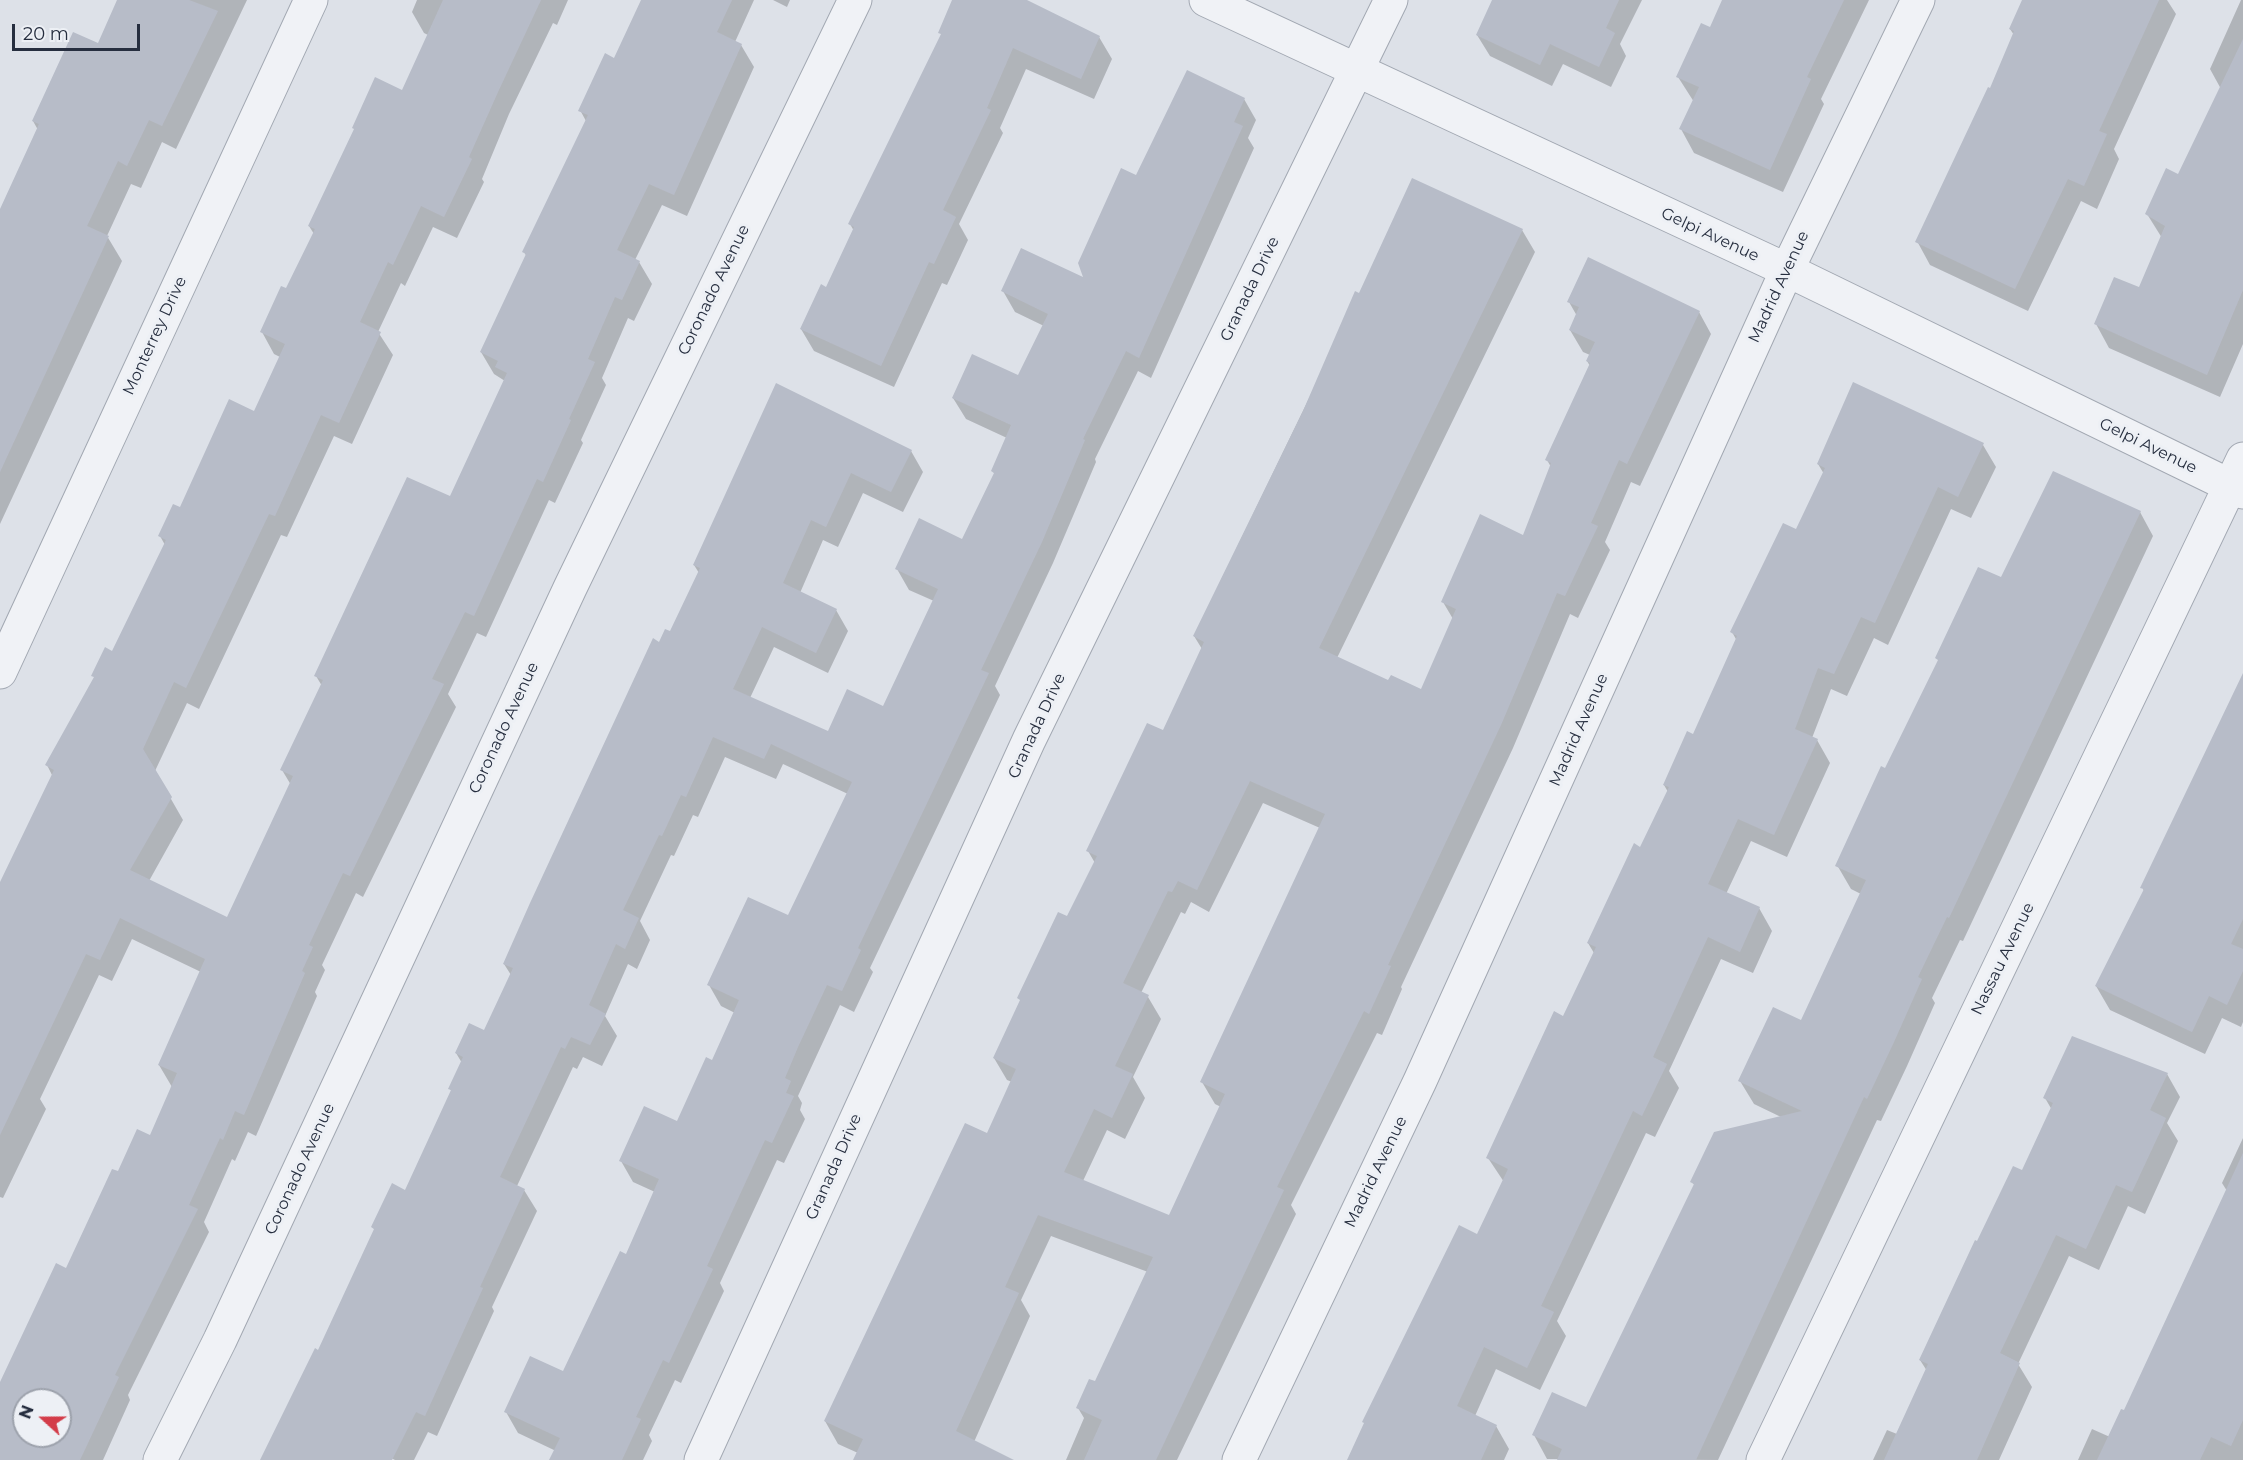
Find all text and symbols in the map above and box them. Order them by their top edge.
scale bar [15,12,142,50]
text: 20 m [23,23,69,45]
street label: Gelpi Avenue [1658,204,1762,266]
street label: Coronado Avenue [674,222,754,358]
street label: Madrid Avenue [1745,228,1813,346]
street label: Granada Drive [1216,233,1284,345]
street label: Monterrey Drive [119,274,191,398]
street label: Gelpi Avenue [2096,414,2200,478]
street label: Coronado Avenue [465,659,543,797]
street label: Granada Drive [1004,670,1070,782]
street label: Madrid Avenue [1546,671,1612,789]
street label: Nassau Avenue [1967,900,2039,1018]
street label: Coronado Avenue [261,1100,339,1238]
street label: Granada Drive [802,1111,866,1223]
street label: Madrid Avenue [1341,1113,1411,1231]
north arrow [12,1388,72,1448]
text: N [15,1403,38,1422]

